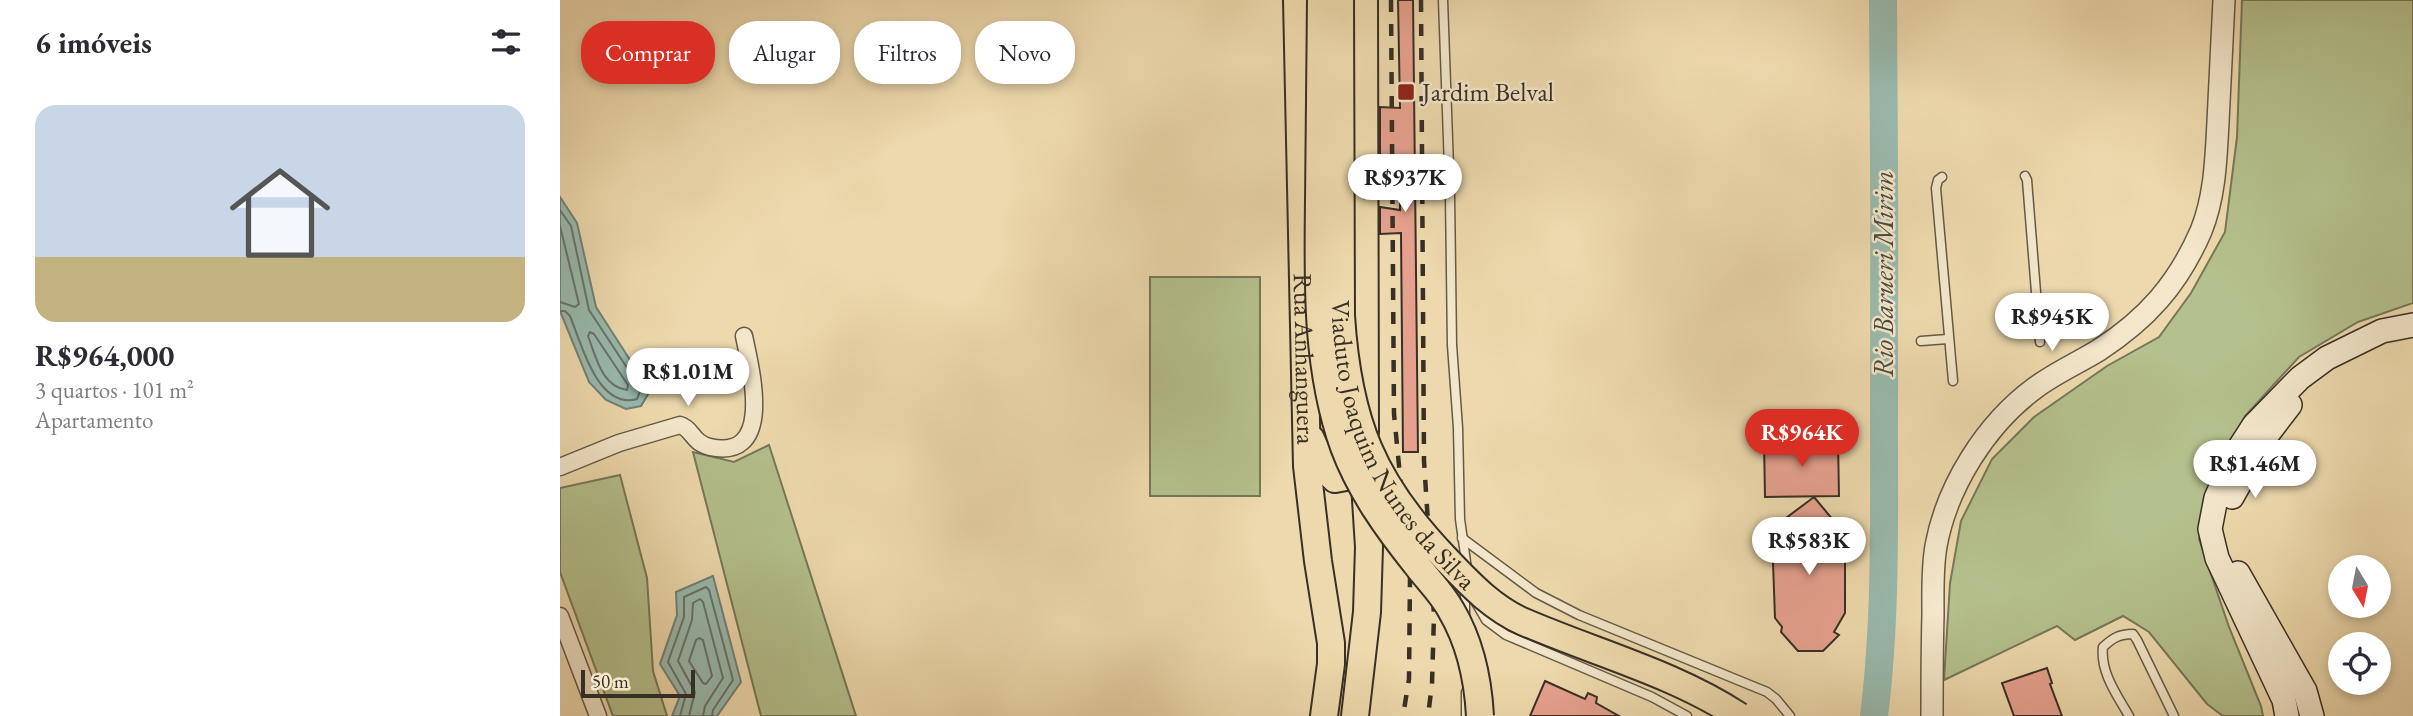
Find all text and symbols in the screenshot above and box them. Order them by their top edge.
chip: Comprar [581,21,715,84]
chip: Alugar [729,21,840,84]
chip: Filtros [854,21,961,84]
chip: Novo [975,21,1075,84]
text: 6 imóveis [35,23,152,62]
icon: filters [487,23,525,61]
place label: Jardim Belval [1420,75,1554,109]
marker: Jardim Belval [1396,82,1416,102]
icon: home [217,150,343,276]
pin: R$937K [1348,154,1462,214]
text: R$937K [1364,162,1446,192]
water label: Rio Barueri Mirim [1865,171,1901,377]
street label: Rua Anhanguera [1286,273,1324,446]
pin: R$945K [1995,294,2109,353]
street label: Viaduto Joaquim Nunes da Silva [1324,300,1484,598]
text: R$945K [2011,301,2093,331]
text: R$964,000 [35,336,174,375]
pin: R$1.01M [623,348,753,408]
text: R$1.01M [642,356,734,386]
text: 3 quartos · 101 m² [35,375,194,405]
text: Apartamento [35,405,153,435]
pin: R$964K [1745,410,1859,469]
text: R$964K [1761,417,1843,447]
pin: R$1.46M [2190,440,2320,500]
text: R$1.46M [2209,448,2301,478]
pin: R$583K [1752,518,1866,577]
text: R$583K [1768,525,1850,555]
north arrow [2328,555,2390,618]
map controls [2328,555,2391,695]
button: locate [2328,632,2391,695]
scale bar [581,667,695,699]
text: 50 m [592,669,629,694]

